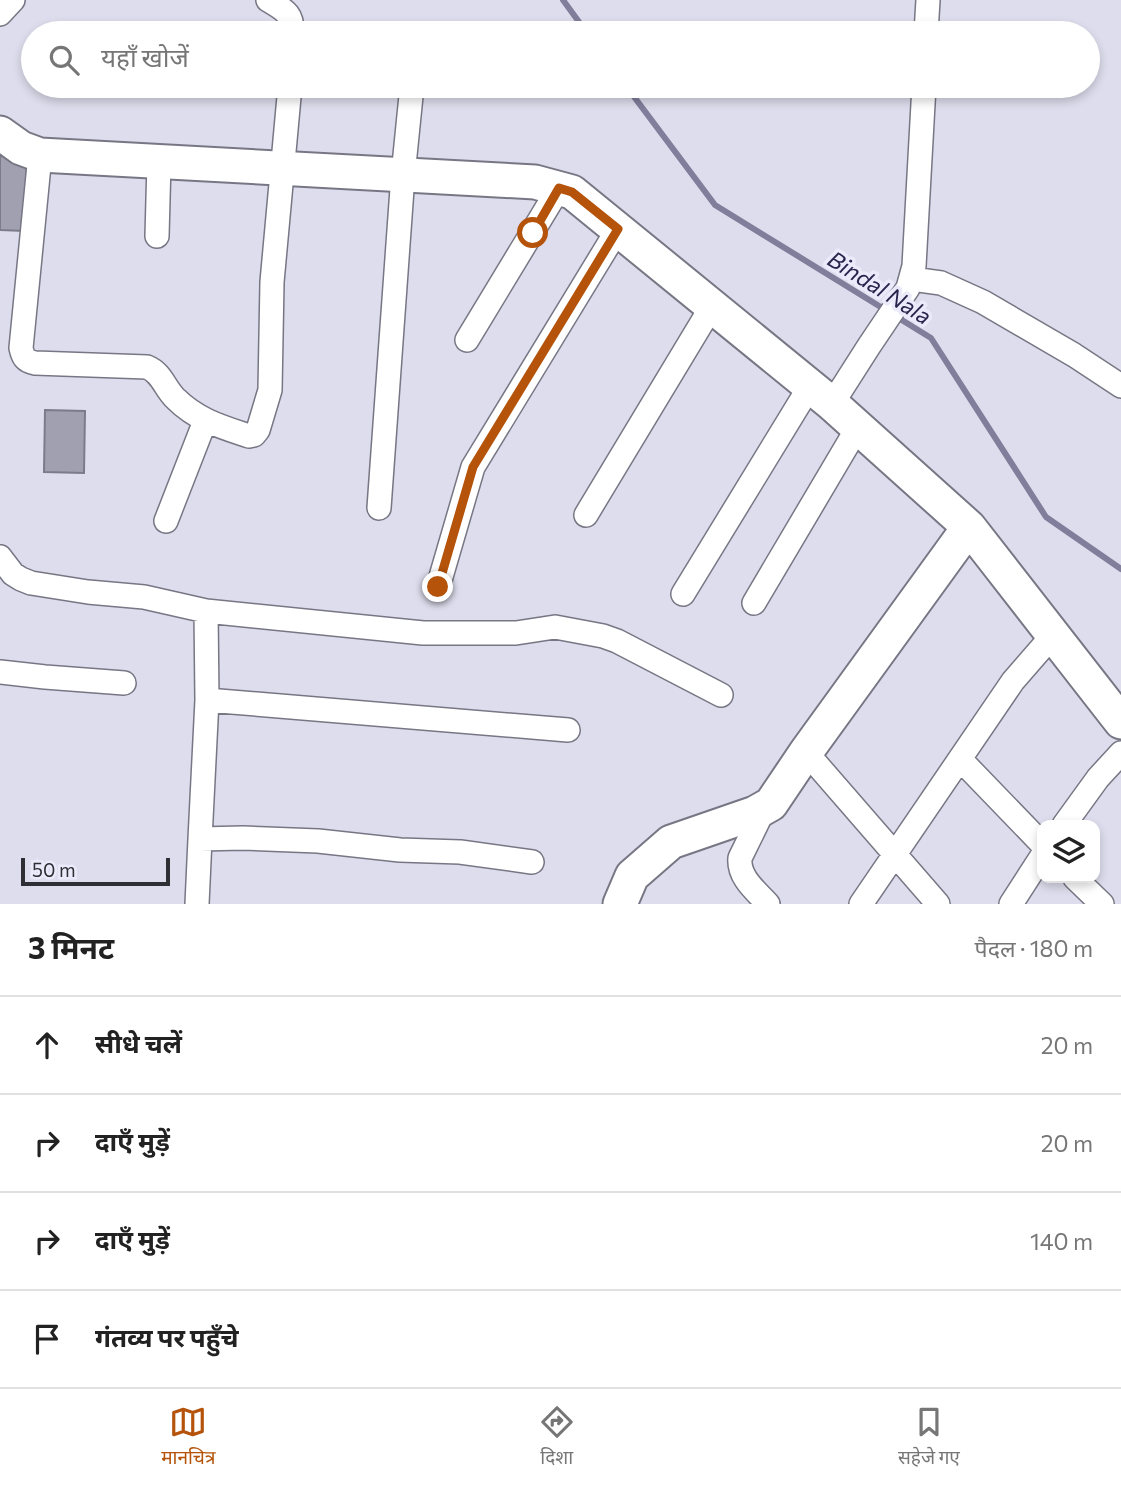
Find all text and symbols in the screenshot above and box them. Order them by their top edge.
search box [21,21,1100,98]
icon: search [45,41,83,79]
text: यहाँ खोजें [101,41,189,72]
route start [517,217,548,248]
water label: Bindal Nala [823,244,937,330]
route end [422,571,453,602]
map controls [1037,820,1100,883]
button: layers [1037,820,1100,883]
scale bar [21,855,170,887]
text: 50 m [32,858,76,881]
text: 3 मिनट [28,928,114,965]
text: पैदल · 180 m [975,934,1093,962]
icon: ahead [28,1026,66,1064]
text: सीधे चलें [95,1027,182,1058]
text: 20 m [1041,1031,1093,1059]
icon: right [28,1124,66,1162]
text: दाएँ मुड़ें [95,1125,170,1156]
text: 20 m [1041,1129,1093,1157]
icon: right [28,1222,66,1260]
text: दाएँ मुड़ें [95,1223,170,1254]
text: 140 m [1030,1227,1093,1255]
icon: arrive [28,1320,66,1358]
text: गंतव्य पर पहुँचे [95,1321,239,1352]
tab: मानचित्र [161,1403,215,1472]
tab: दिशा [538,1403,576,1472]
tab: सहेजे गए [898,1403,960,1472]

